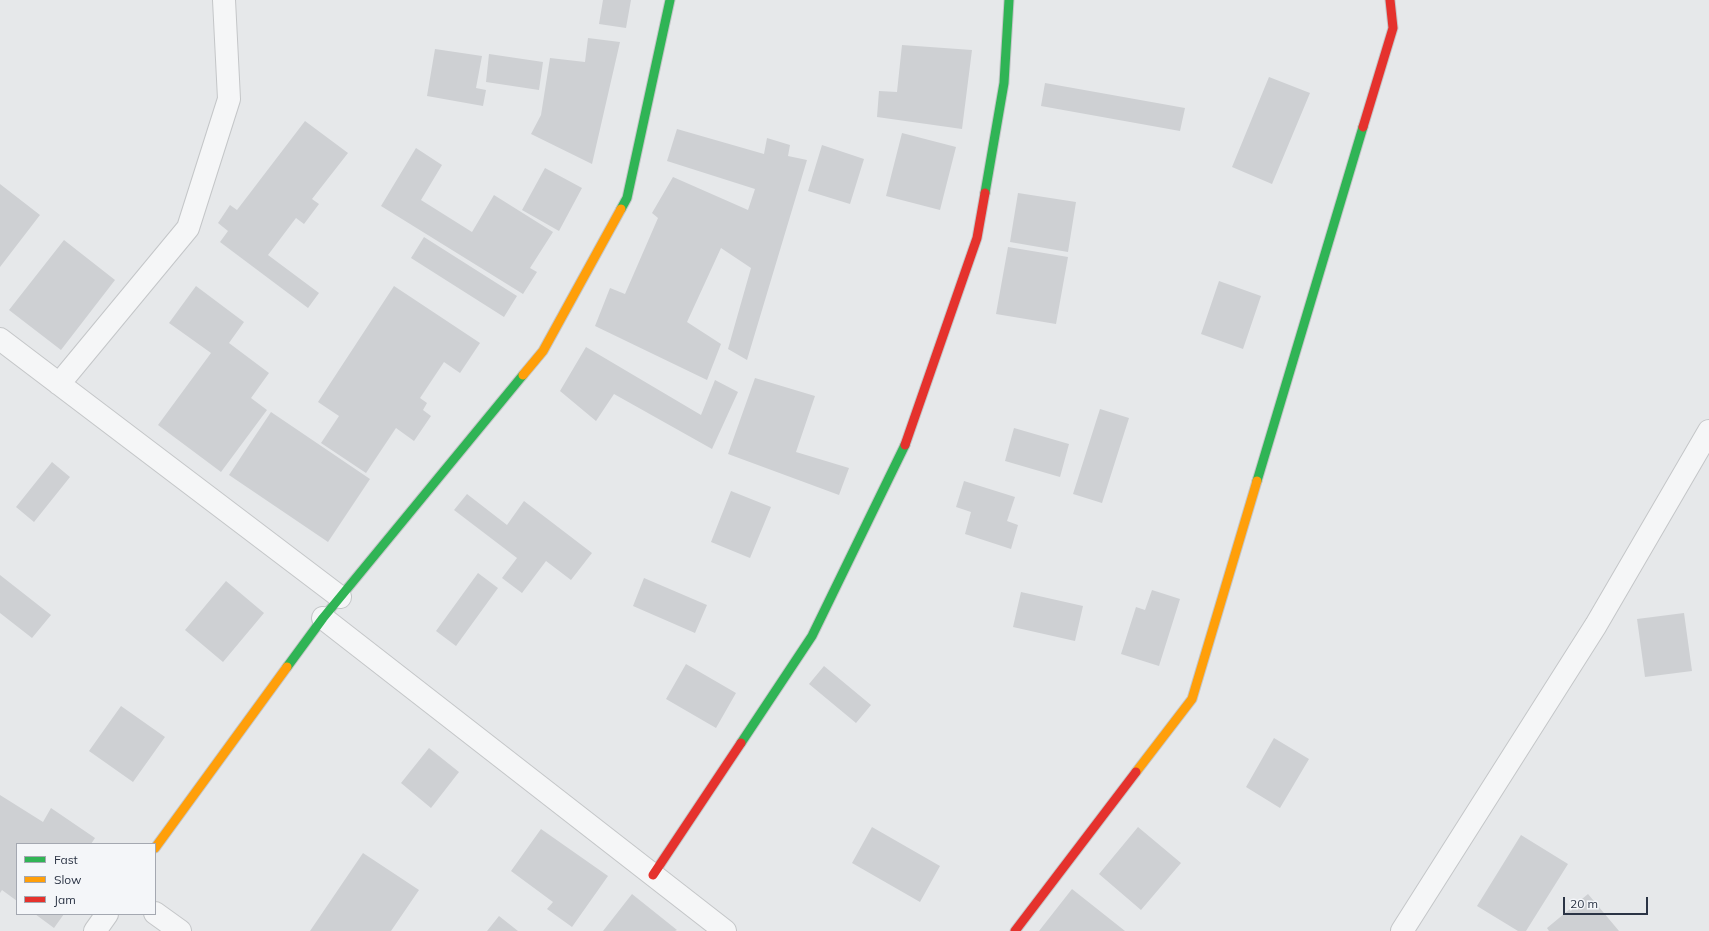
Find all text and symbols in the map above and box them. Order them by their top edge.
legend [16,843,156,915]
text: Fast [54,852,78,867]
text: Slow [54,872,82,887]
scale bar [1565,889,1650,915]
text: Jam [54,892,76,907]
text: 20 m [1570,896,1598,911]

